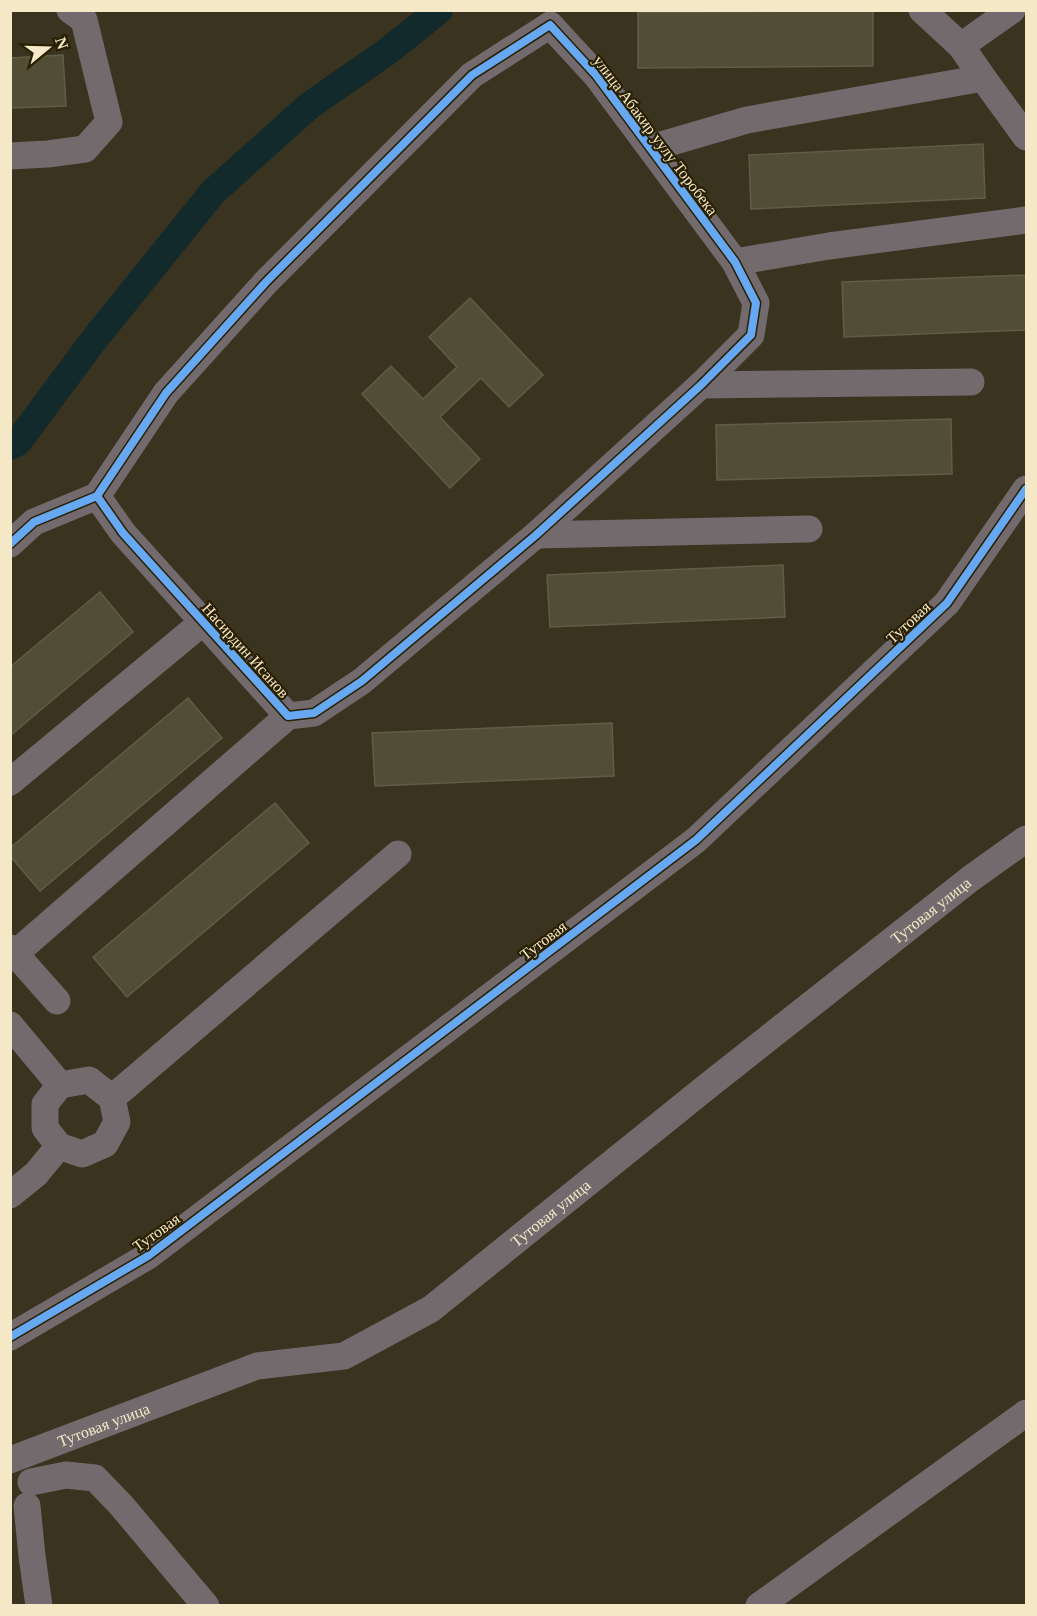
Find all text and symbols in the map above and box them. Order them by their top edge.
north arrow [18,18,78,78]
text: N [52,35,72,52]
street label: улица Абакир уулу Торобека [589,52,721,219]
street label: Тутовая [883,597,935,648]
street label: Насирдин Исанов [198,600,293,702]
street label: Тутовая улица [887,874,974,947]
street label: Тутовая [517,917,571,964]
street label: Тутовая улица [508,1176,594,1250]
street label: Тутовая [130,1209,184,1256]
street label: Тутовая улица [55,1400,152,1450]

